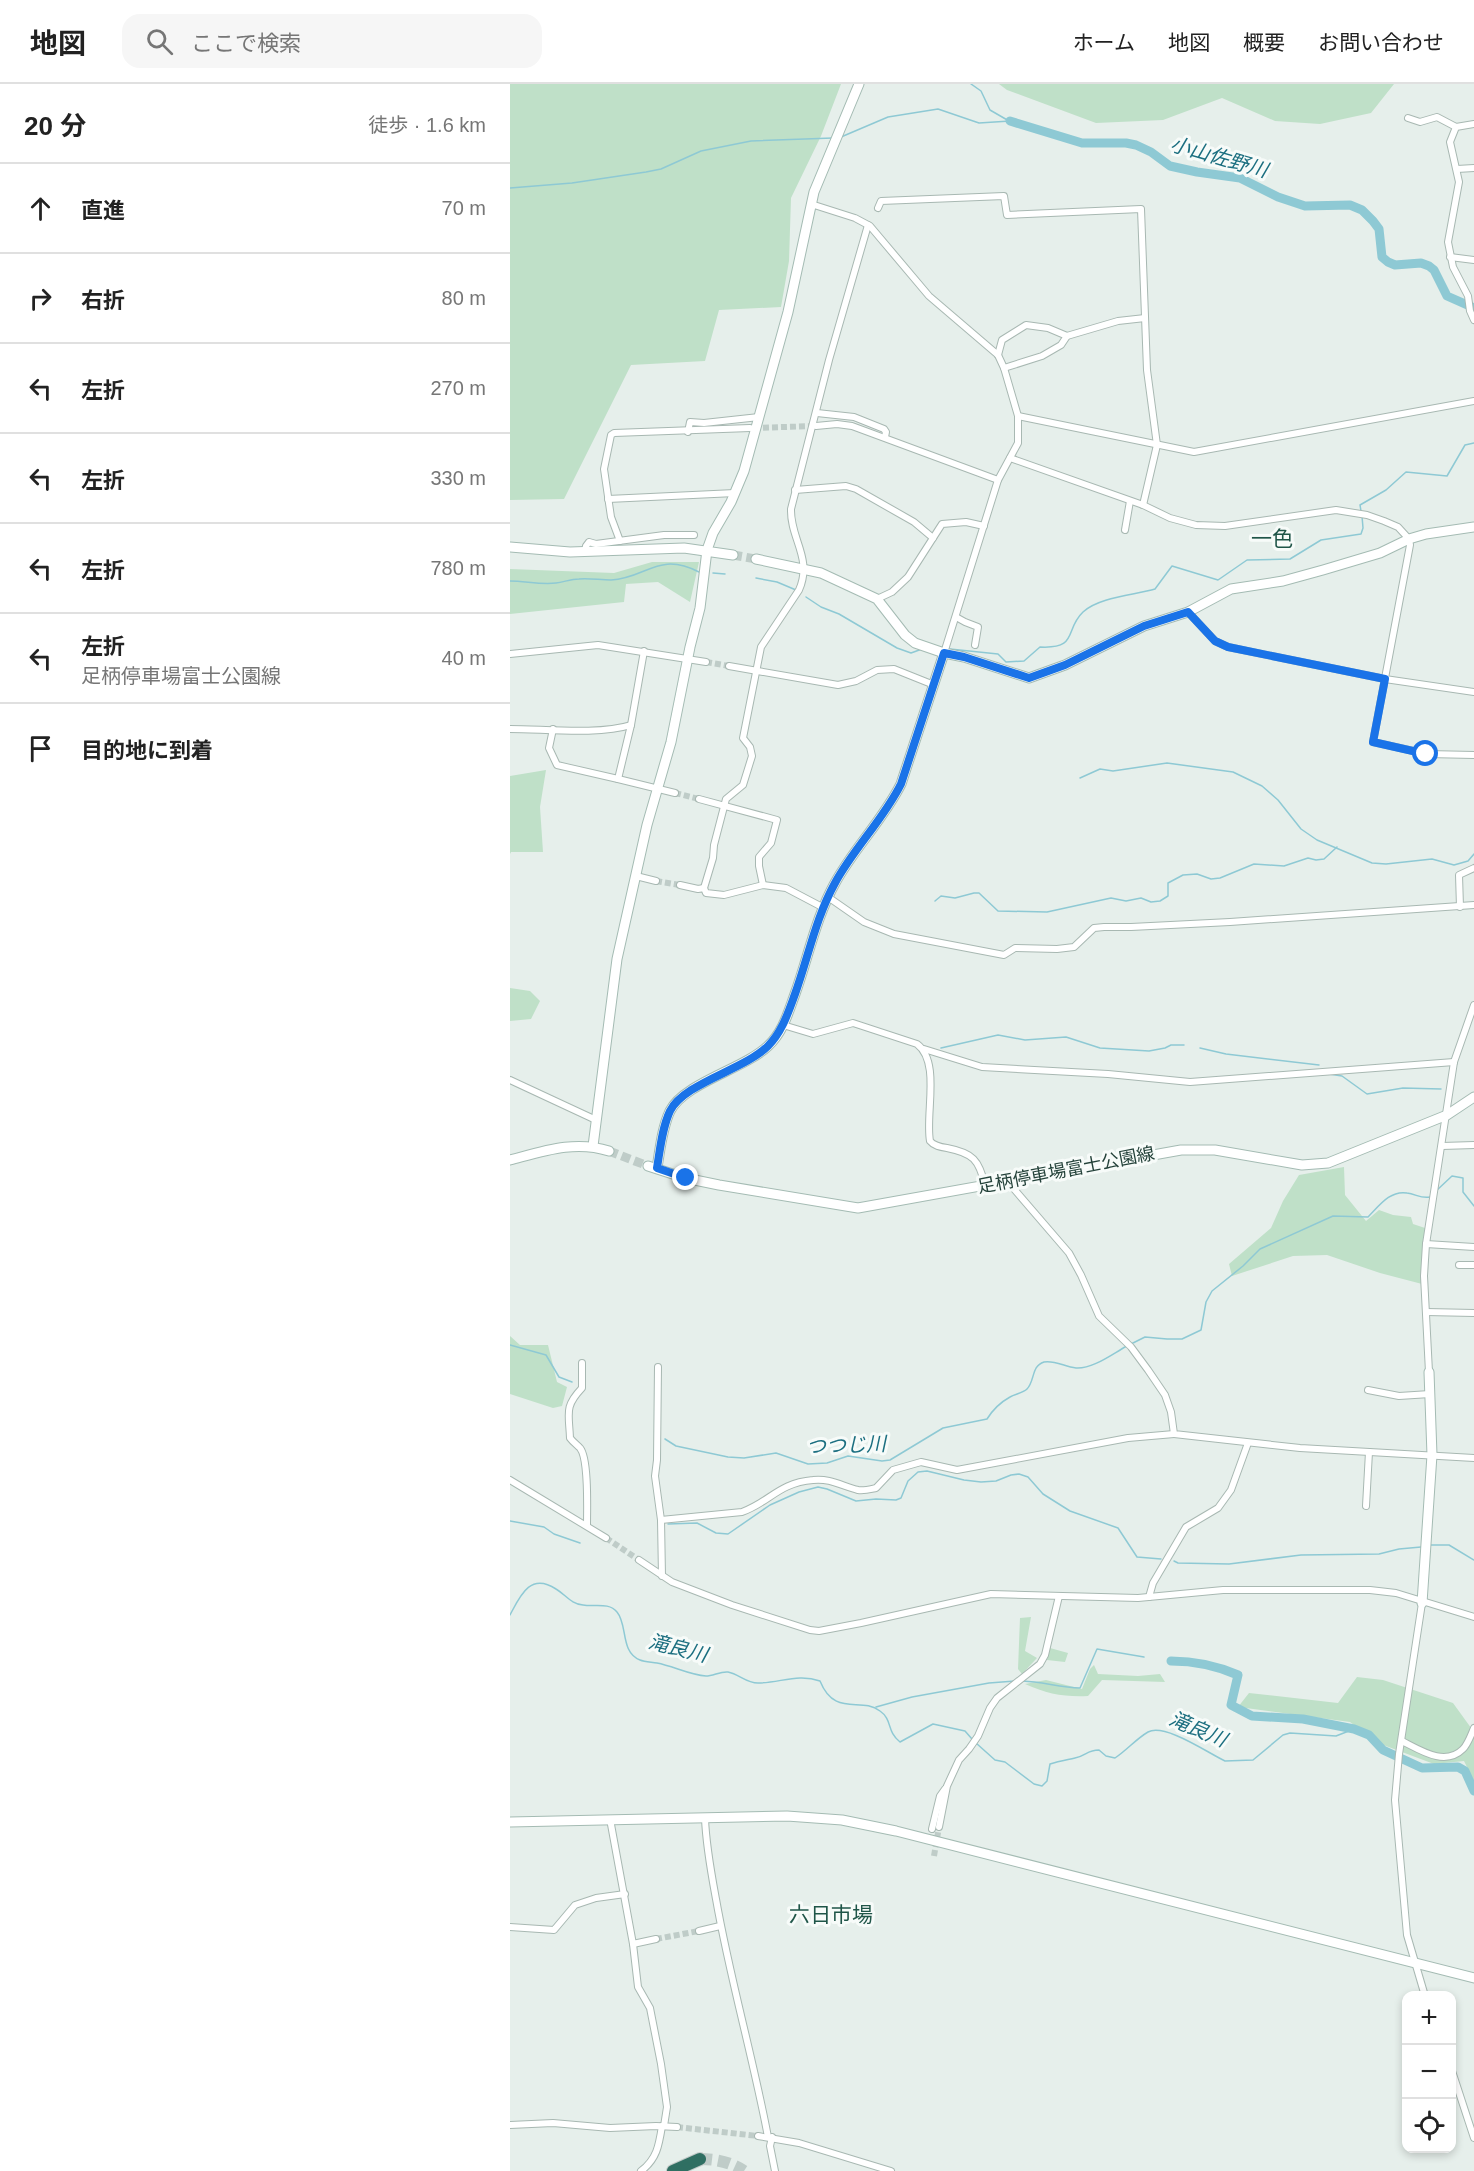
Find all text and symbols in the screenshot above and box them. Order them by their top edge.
search box [122,14,542,68]
icon: search [143,25,176,58]
text: 地図 [30,28,86,59]
text: ここで検索 [191,31,301,56]
text: ホーム [1073,31,1135,54]
text: 地図 [1168,31,1210,54]
text: 概要 [1243,31,1285,54]
text: お問い合わせ [1318,31,1444,54]
text: 20 分 [24,111,86,141]
text: 徒歩 · 1.6 km [368,114,486,136]
water label: 小山佐野川 [1168,133,1272,182]
icon: ahead [24,192,57,225]
text: 70 m [442,197,486,219]
text: 直進 [81,198,125,223]
icon: right [24,282,57,315]
text: 80 m [442,287,486,309]
text: 右折 [81,288,125,313]
icon: left [24,372,57,405]
text: 270 m [430,377,486,399]
text: 左折 [81,378,125,403]
icon: left [24,462,57,495]
text: 330 m [430,467,486,489]
text: 左折 [81,468,125,493]
district label: 一色 [1251,527,1293,550]
icon: left [24,552,57,585]
text: 780 m [430,557,486,579]
text: 左折 [81,558,125,583]
text: 左折 [81,634,125,659]
icon: left [24,642,57,675]
text: 40 m [442,647,486,669]
text: 足柄停車場富士公園線 [81,665,281,687]
icon: arrive [24,732,57,765]
text: 目的地に到着 [81,738,213,763]
route start [1412,740,1438,766]
street label: 足柄停車場富士公園線 [976,1143,1156,1197]
route end [672,1164,698,1190]
water label: つつじ川 [806,1433,888,1457]
water label: 滝良川 [646,1630,712,1666]
water label: 滝良川 [1166,1707,1232,1752]
district label: 六日市場 [789,1903,873,1926]
map controls [1402,1991,1456,2153]
button: + [1402,1991,1456,2045]
button: − [1402,2045,1456,2099]
button: locate [1402,2099,1456,2153]

